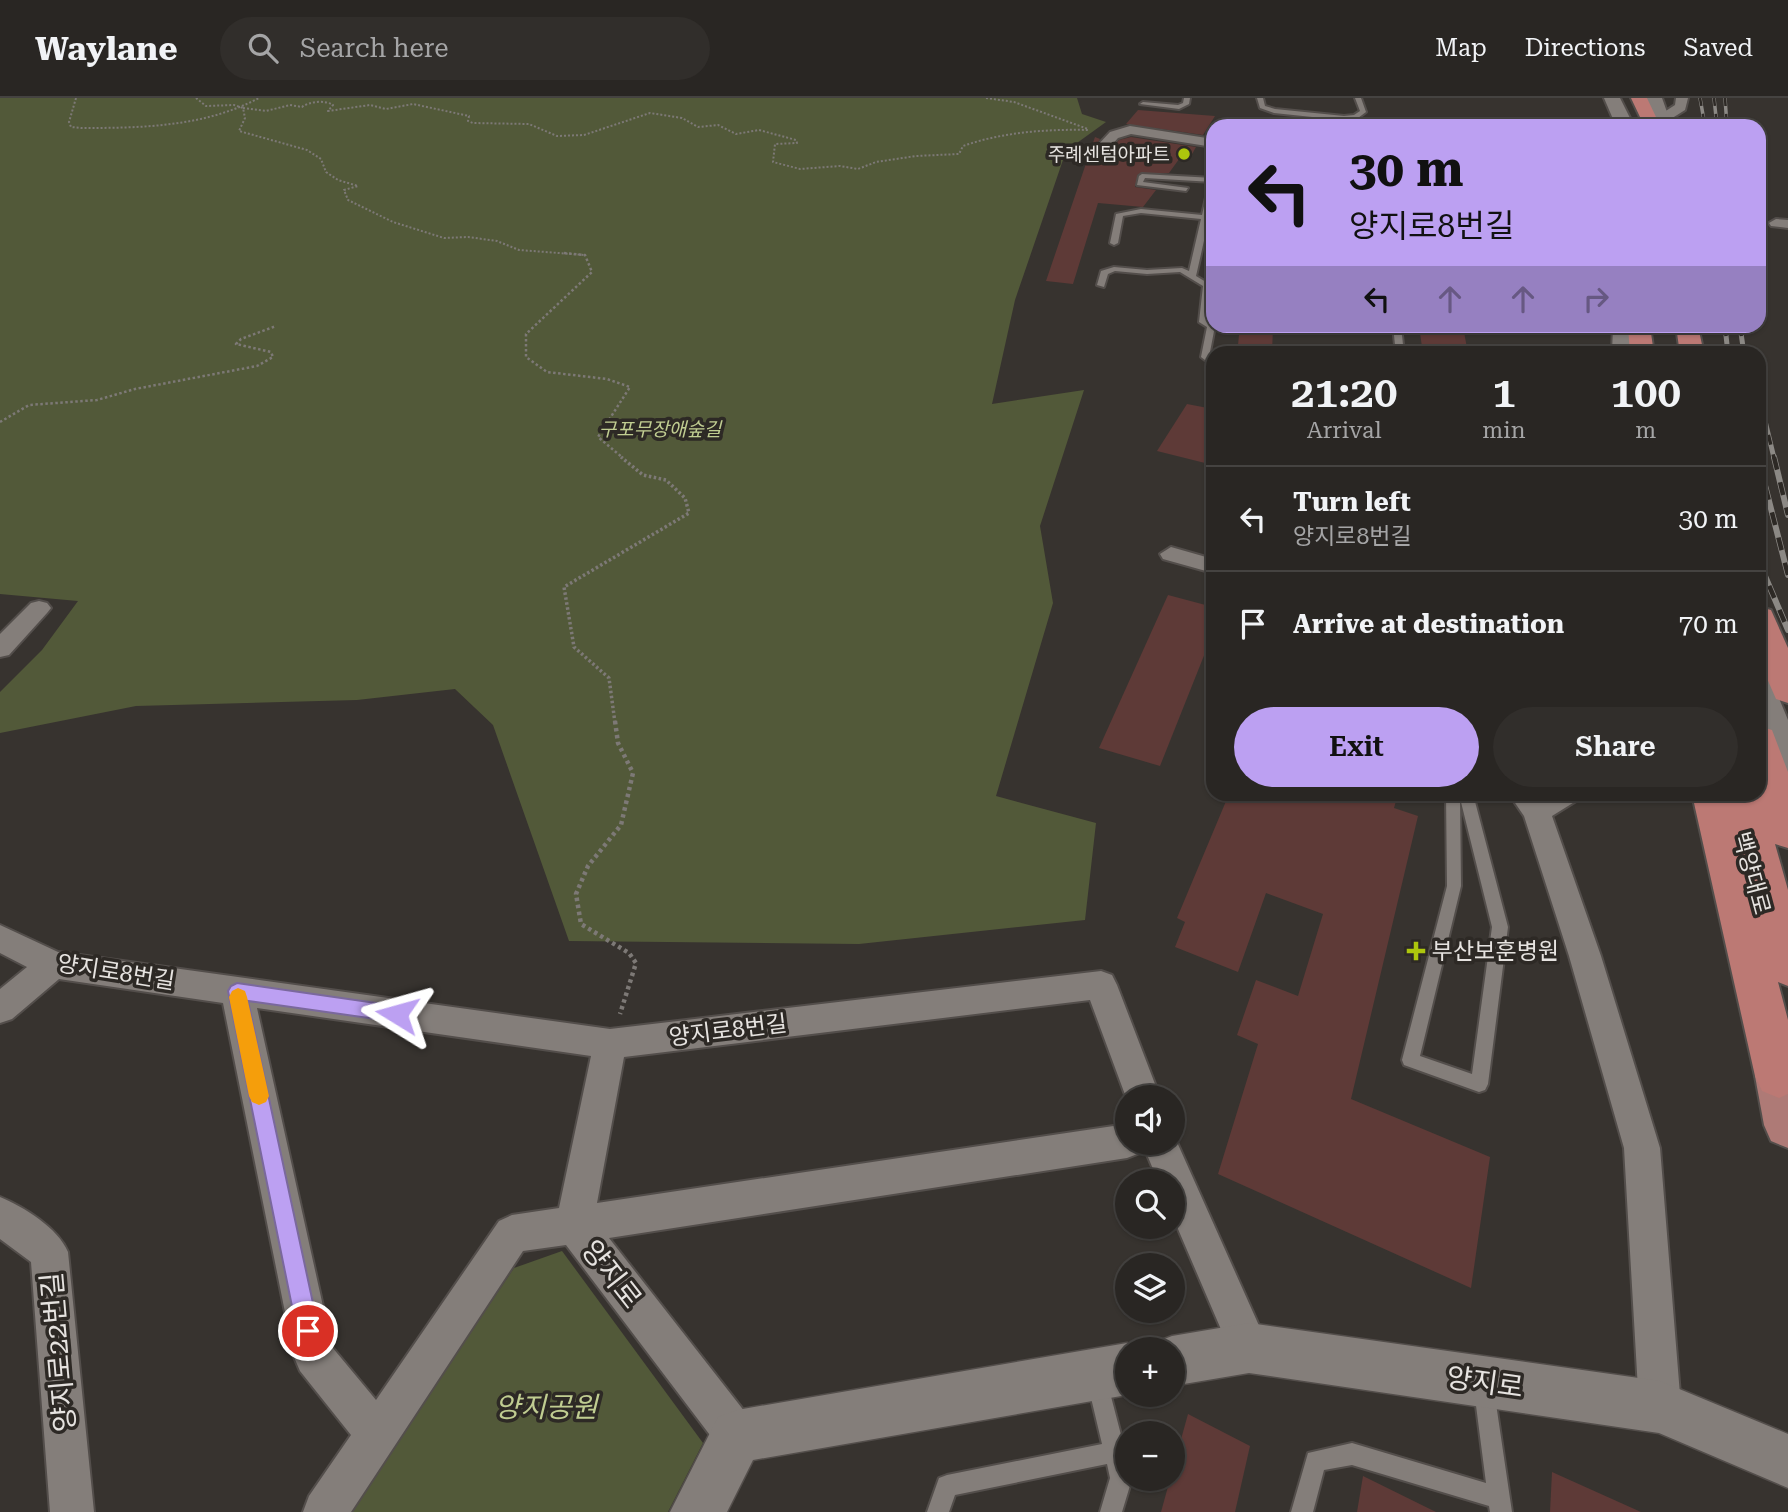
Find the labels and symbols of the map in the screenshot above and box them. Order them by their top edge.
place label: 주례센텀아파트 [1048,143,1170,166]
marker: 주례센텀아파트 [1176,146,1192,162]
park label: 구포무장애숲길 [599,418,723,441]
street label: 백양대로 [1728,829,1776,918]
place label: 부산보훈병원 [1432,938,1559,965]
marker: 부산보훈병원 [1406,941,1426,961]
street label: 양지로8번길 [55,950,177,995]
position arrow [360,977,434,1051]
street label: 양지로8번길 [668,1010,789,1051]
street label: 양지로 [575,1234,648,1315]
street label: 양지로22번길 [35,1271,82,1433]
pin [278,1301,338,1361]
street label: 양지로 [1444,1361,1525,1404]
park label: 양지공원 [494,1391,600,1424]

